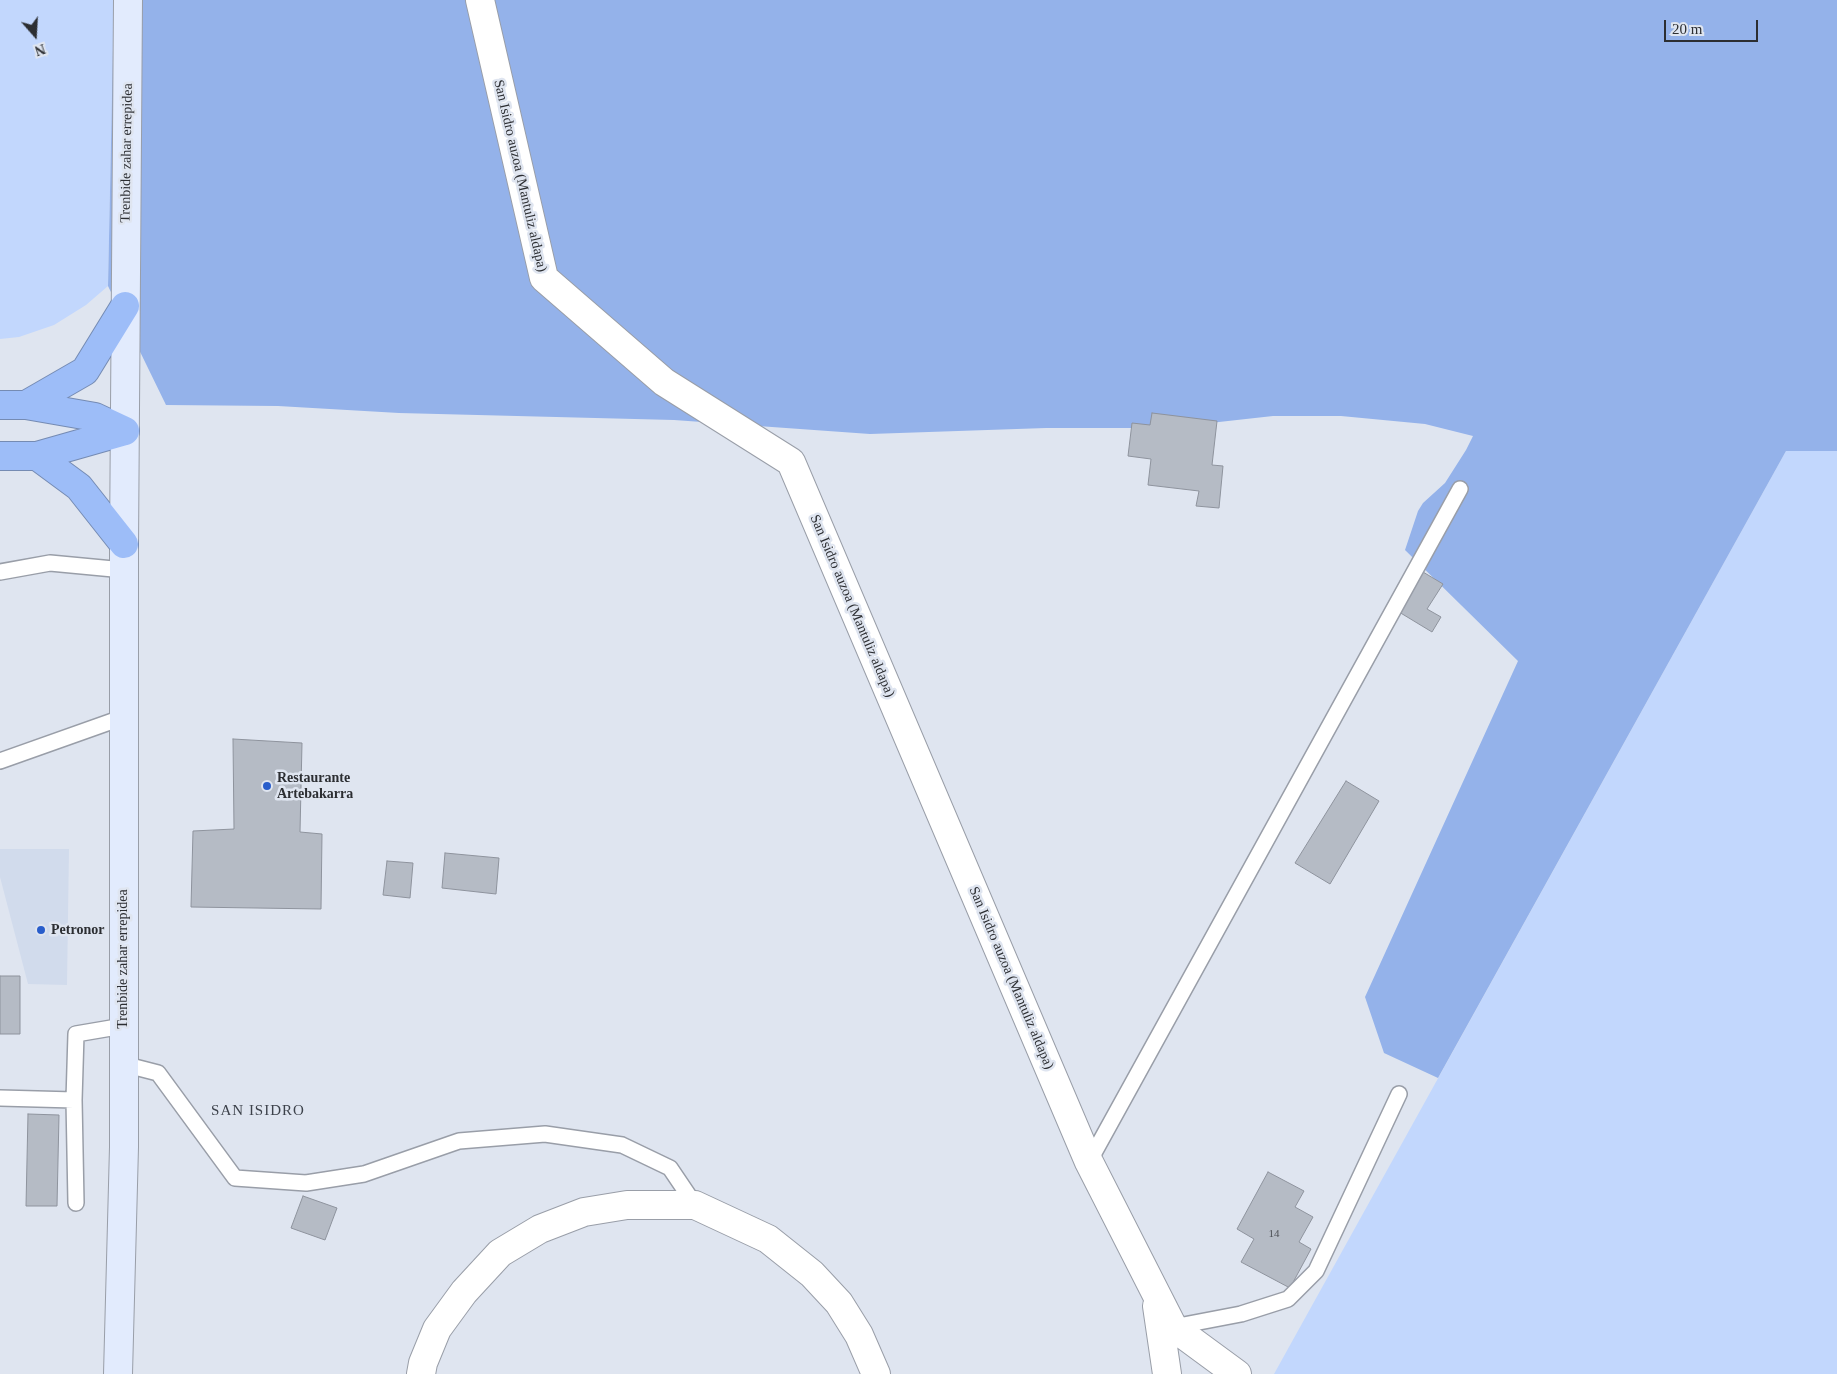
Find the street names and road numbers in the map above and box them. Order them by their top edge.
street label: San Isidro auzoa (Mantuliz aldapa) [490,78,550,274]
street label: Trenbide zahar errepidea [117,83,137,223]
street label: San Isidro auzoa (Mantuliz aldapa) [806,512,898,700]
street label: San Isidro auzoa (Mantuliz aldapa) [965,884,1057,1072]
street label: Trenbide zahar errepidea [115,889,131,1029]

